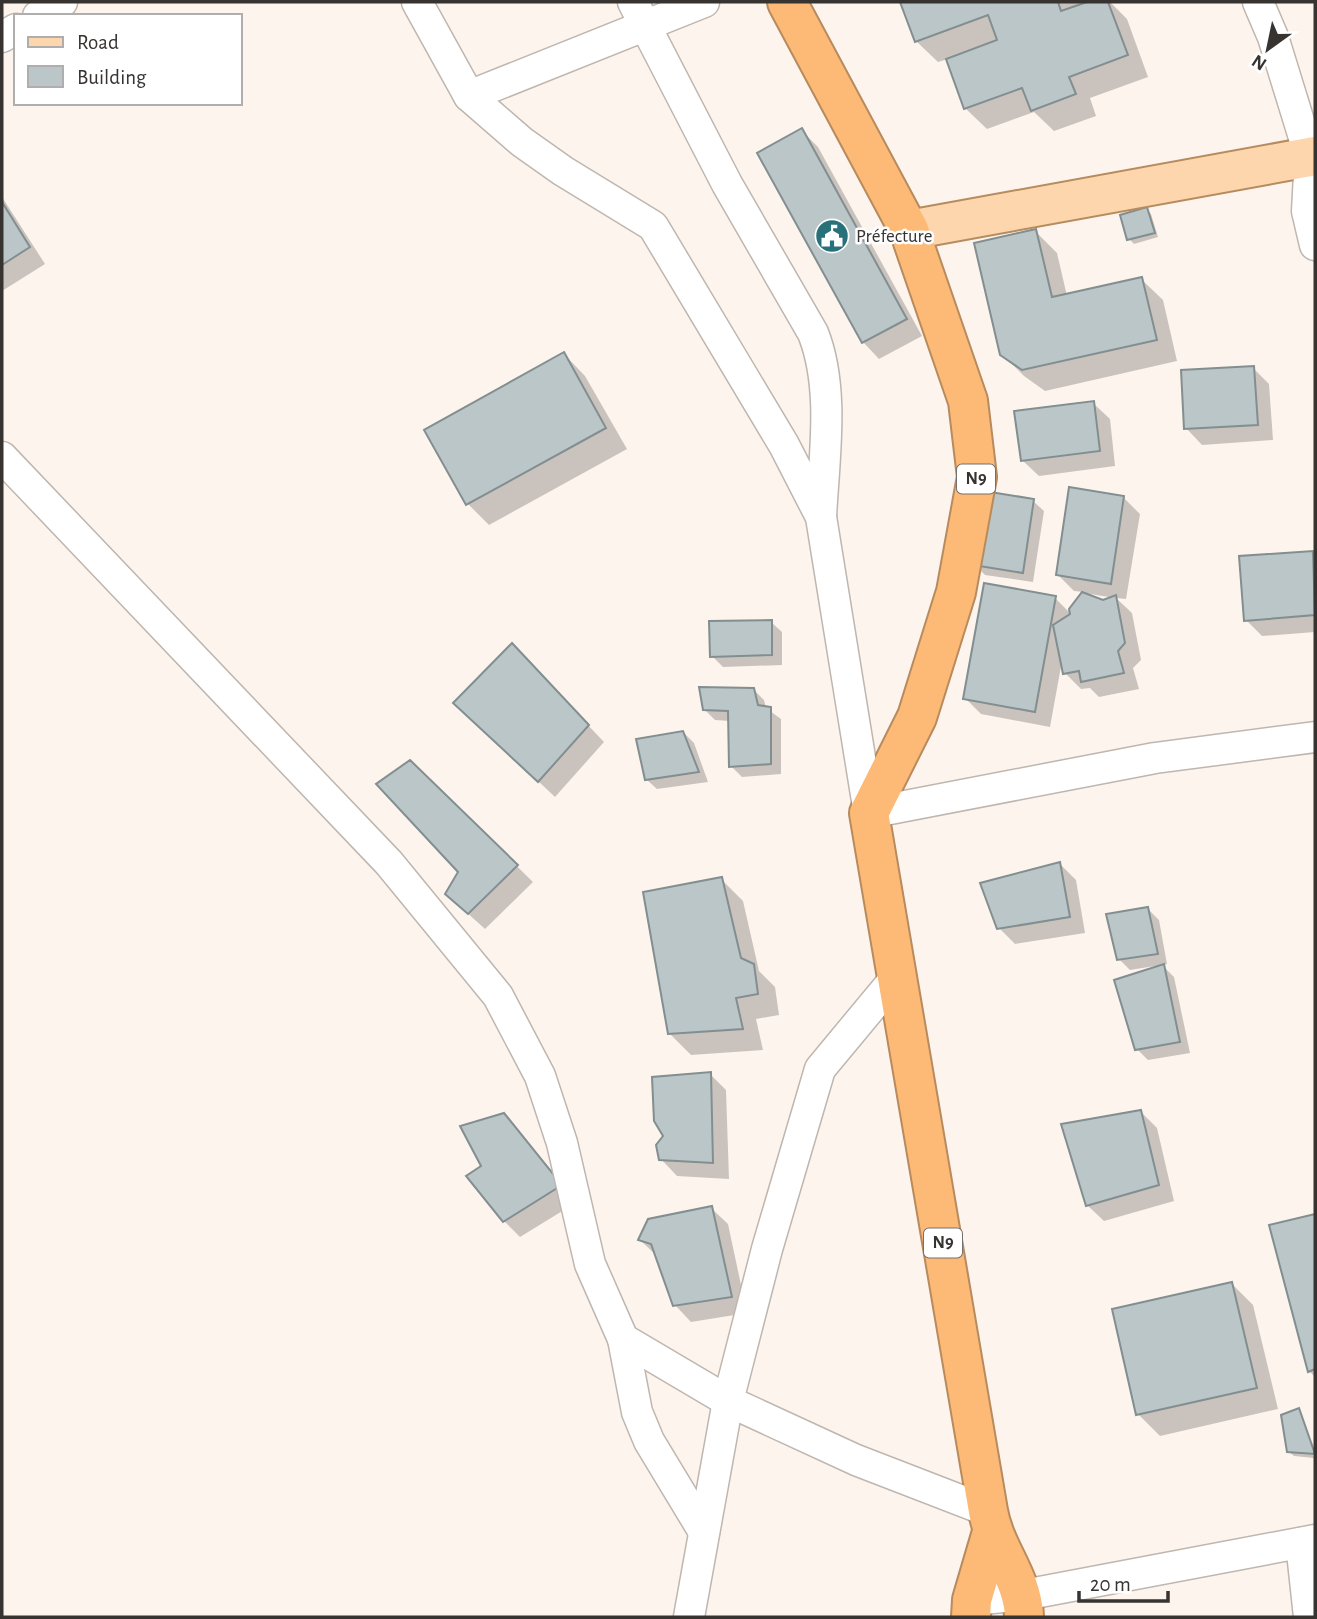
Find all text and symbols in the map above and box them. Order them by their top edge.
legend [14,14,242,105]
north arrow [1233,14,1303,84]
text: Road [77,32,119,53]
text: N [1249,50,1270,74]
text: Building [77,67,147,88]
public building icon: Préfecture [813,217,851,255]
place label: Préfecture [856,227,932,246]
road number: N9 [957,464,995,494]
road number: N9 [924,1228,962,1258]
scale bar [1079,1560,1168,1604]
text: 20 m [1090,1574,1131,1595]

